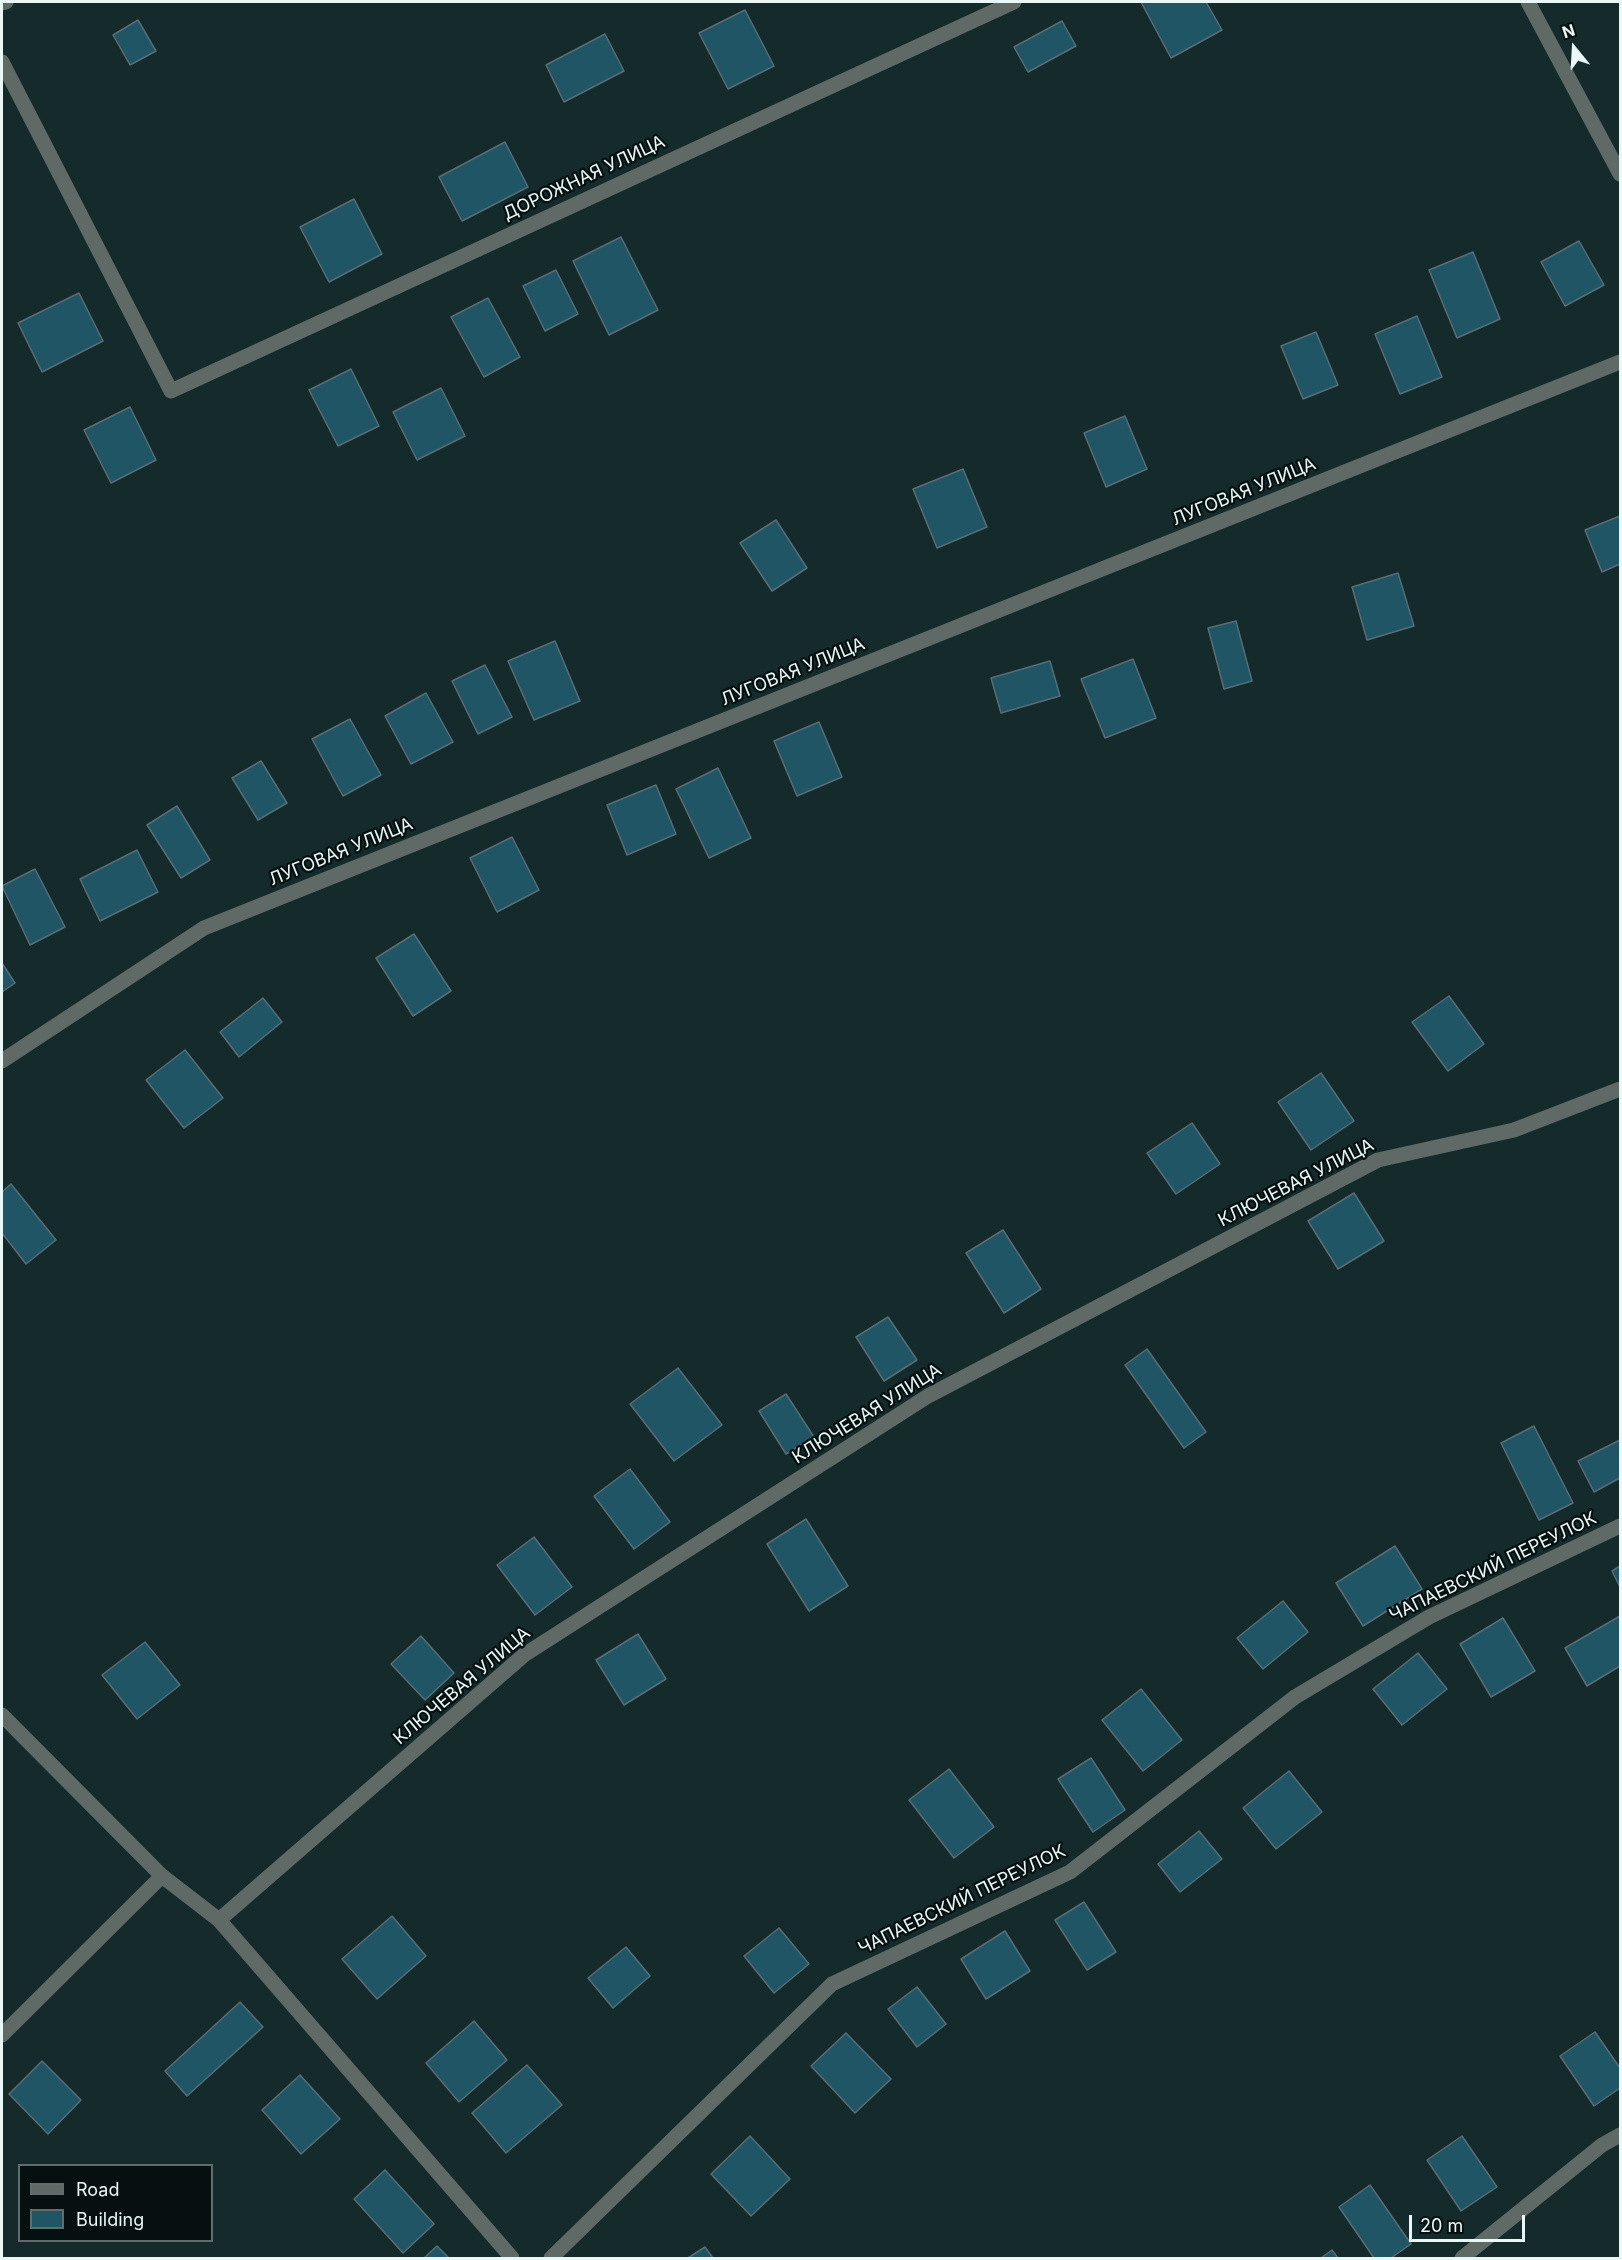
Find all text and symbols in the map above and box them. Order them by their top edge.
north arrow [1544,18,1604,78]
text: N [1560,19,1577,42]
street label: ДОРОЖНАЯ УЛИЦА [500,131,668,225]
street label: ЛУГОВАЯ УЛИЦА [1169,453,1319,531]
street label: ЛУГОВАЯ УЛИЦА [718,633,868,711]
street label: ЛУГОВАЯ УЛИЦА [266,813,416,891]
street label: КЛЮЧЕВАЯ УЛИЦА [1215,1134,1377,1232]
street label: КЛЮЧЕВАЯ УЛИЦА [788,1359,946,1469]
street label: ЧАПАЕВСКИЙ ПЕРЕУЛОК [1386,1507,1600,1627]
street label: КЛЮЧЕВАЯ УЛИЦА [389,1623,535,1749]
street label: ЧАПАЕВСКИЙ ПЕРЕУЛОК [855,1840,1069,1960]
legend [18,2164,213,2242]
text: Road [76,2179,119,2200]
scale bar [1412,2203,1528,2241]
text: Building [76,2209,144,2230]
text: 20 m [1420,2215,1463,2236]

